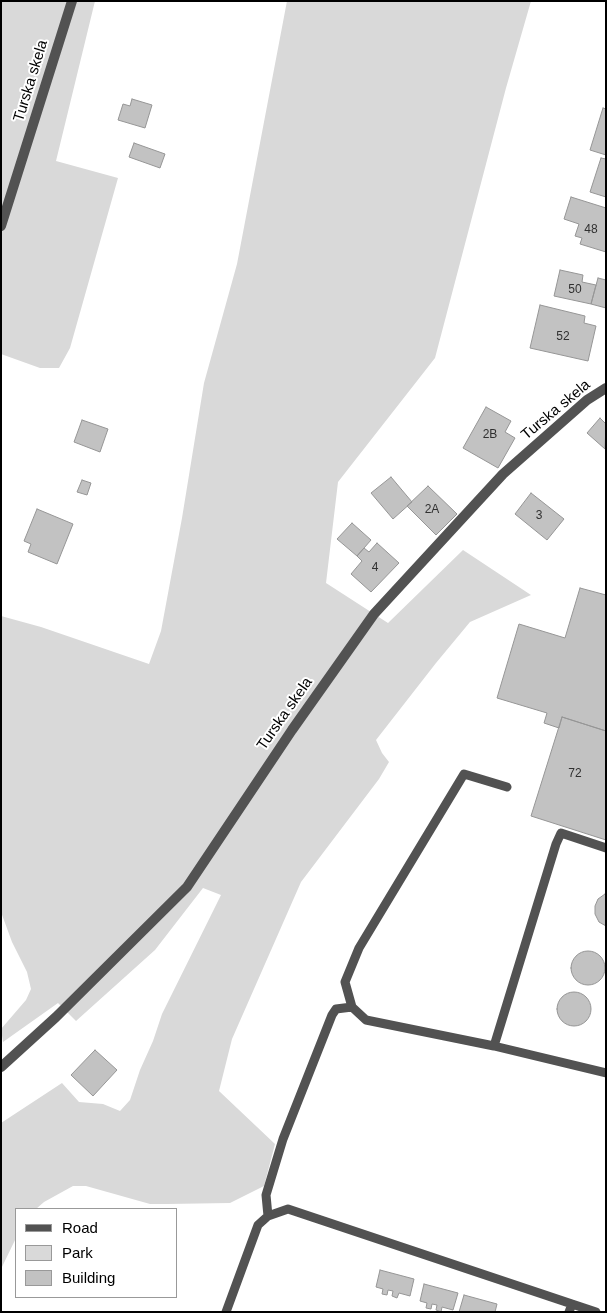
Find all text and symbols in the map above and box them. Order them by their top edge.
street label: Turska skela [10,38,52,124]
house number: 48 [584,223,598,237]
house number: 50 [568,283,582,297]
house number: 52 [556,330,570,344]
street label: Turska skela [518,376,594,444]
house number: 2B [483,428,497,442]
house number: 2A [425,503,439,517]
house number: 3 [536,509,542,523]
house number: 4 [372,561,378,575]
street label: Turska skela [253,674,317,754]
house number: 72 [568,767,582,781]
legend [15,1208,178,1298]
text: Road [62,1219,98,1236]
text: Park [62,1244,93,1261]
text: Building [62,1269,115,1286]

